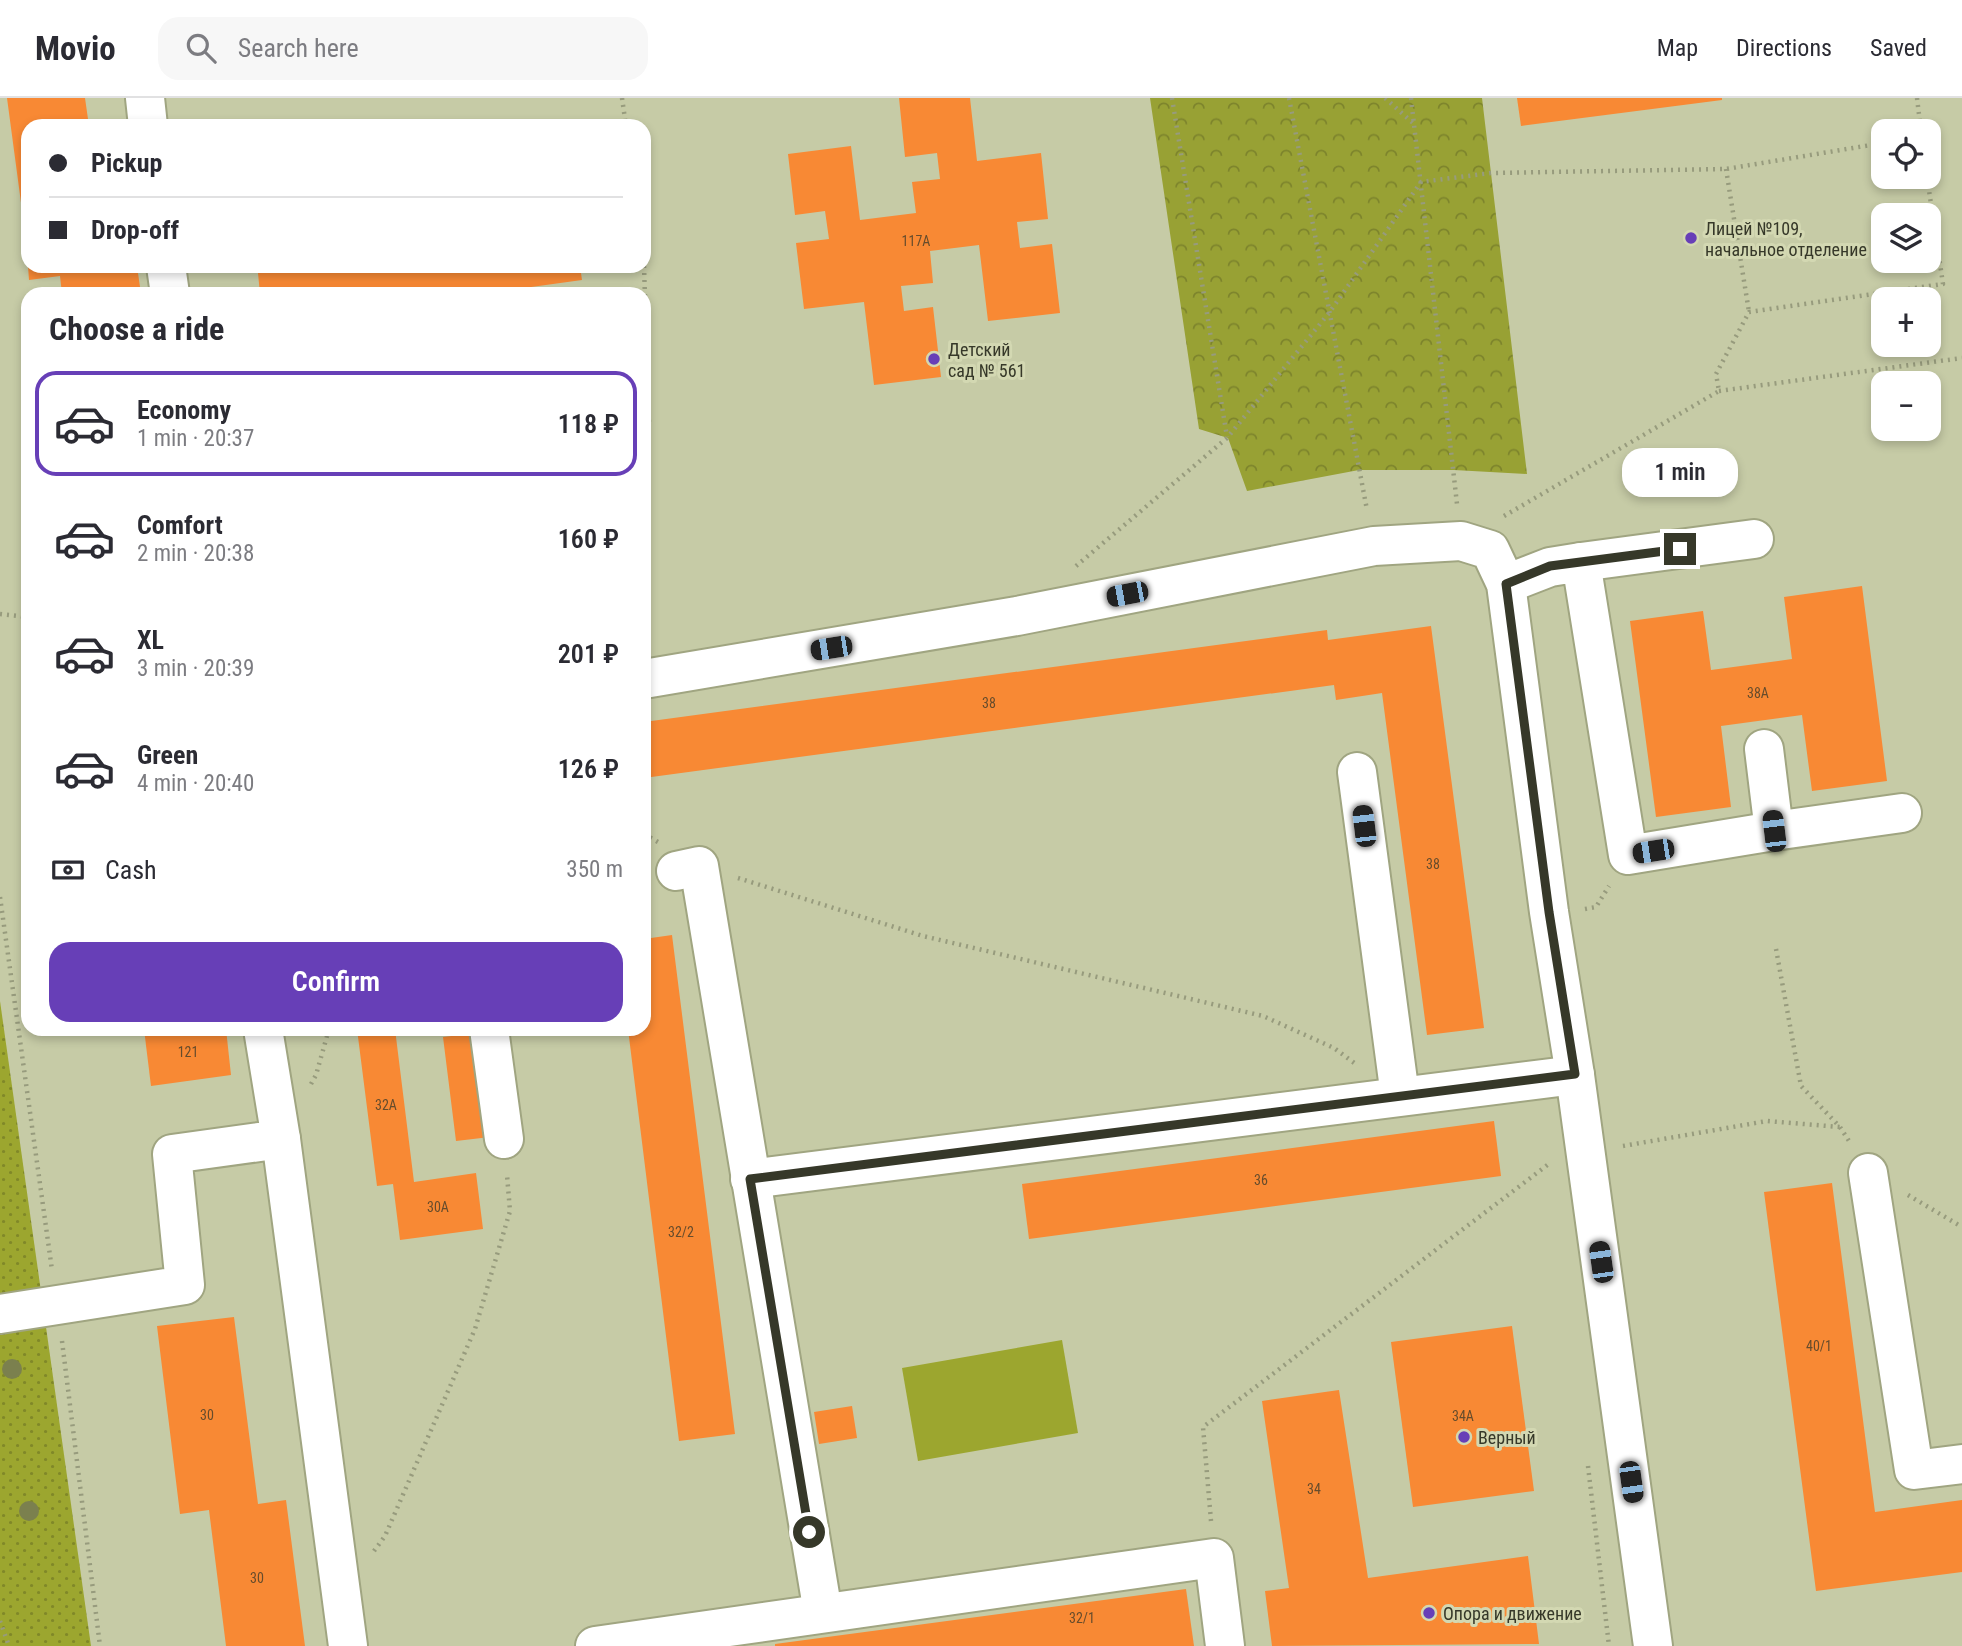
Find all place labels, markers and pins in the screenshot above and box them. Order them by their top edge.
place label: Лицей №109, начальное отделение [1705,218,1867,260]
marker: Лицей №109, начальное отделение [1683,230,1699,246]
place label: Детский сад № 561 [948,339,1025,381]
marker: Детский сад № 561 [926,351,942,367]
place label: Верный [1478,1427,1536,1448]
marker: Верный [1456,1429,1472,1445]
place label: Опора и движение [1443,1603,1582,1624]
marker: Опора и движение [1421,1605,1437,1621]

